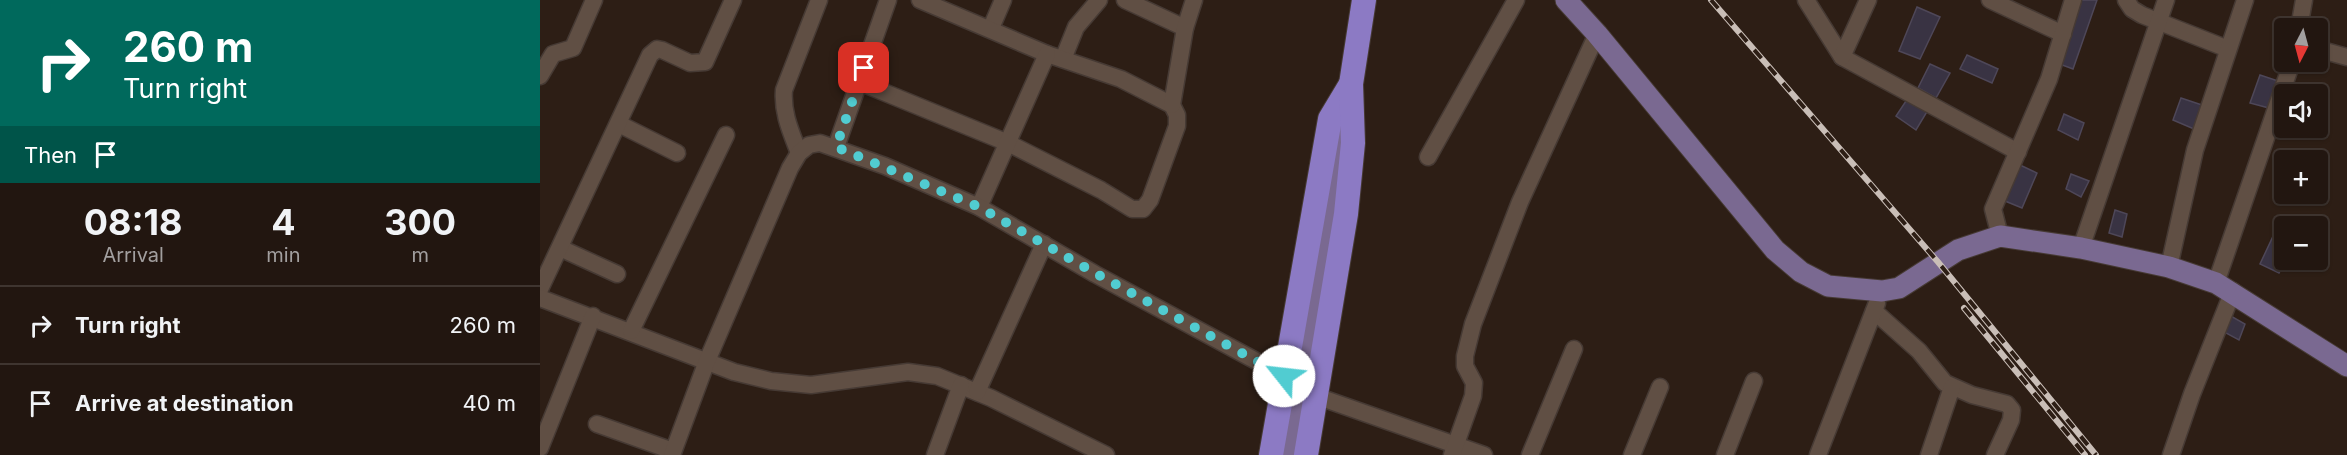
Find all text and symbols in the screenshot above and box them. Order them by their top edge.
north arrow [2274,18,2328,72]
map controls [2274,18,2328,270]
text: 260 m [123,21,253,72]
icon: right [24,24,102,102]
pin [838,42,889,93]
icon: arrive [847,51,880,84]
text: Turn right [123,72,247,105]
button: sound [2274,84,2328,138]
icon: arrive [89,138,122,171]
text: Then [24,142,77,168]
button: + [2274,150,2328,204]
text: 08:18 [84,200,183,244]
text: 4 [271,200,296,244]
text: 300 [384,200,456,244]
button: − [2274,216,2328,270]
text: Arrival [102,243,164,267]
text: min [266,243,301,267]
text: m [411,243,429,267]
icon: right [24,309,57,342]
text: Turn right [75,312,181,338]
text: 260 m [450,312,516,338]
position arrow [1252,344,1316,408]
icon: arrive [24,387,57,420]
text: Arrive at destination [75,390,294,416]
text: 40 m [462,390,516,416]

